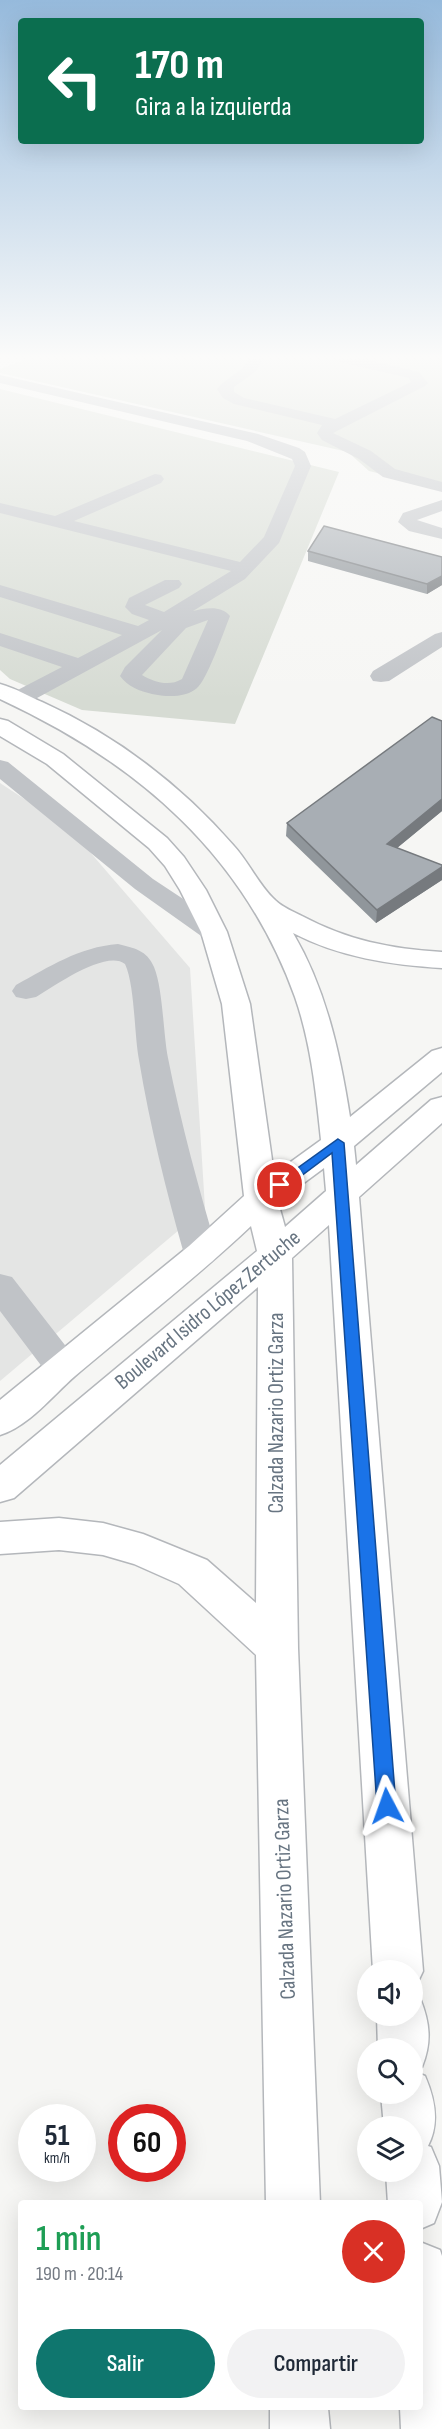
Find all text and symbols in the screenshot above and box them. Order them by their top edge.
text: 170 m [135,40,224,91]
icon: left [36,42,114,120]
text: Gira a la izquierda [135,91,292,123]
pin [254,1159,305,1210]
icon: arrive [263,1168,296,1201]
street label: Boulevard Isidro López Zertuche [110,1225,306,1395]
street label: Calzada Nazario Ortiz Garza [263,1312,290,1514]
position arrow [355,1774,419,1838]
street label: Calzada Nazario Ortiz Garza [268,1798,302,2000]
map controls [357,1960,423,2182]
button: sound [357,1960,423,2026]
button: search [357,2038,423,2104]
speed limit sign: 60 [108,2104,186,2182]
button: layers [357,2116,423,2182]
text: 51 [45,2118,69,2154]
text: km/h [44,2149,70,2168]
text: 1 min [36,2218,101,2261]
button: close [342,2220,405,2283]
text: 190 m · 20:14 [36,2262,123,2286]
button: Salir [36,2329,215,2398]
button: Compartir [227,2329,405,2398]

